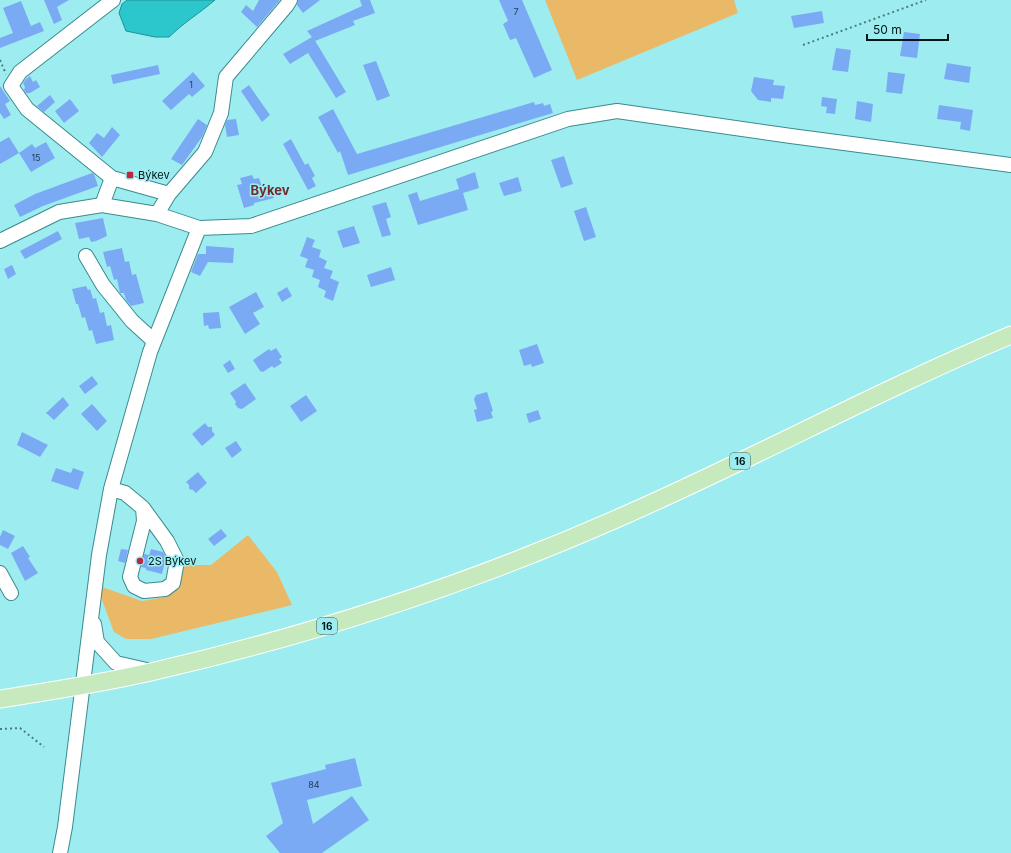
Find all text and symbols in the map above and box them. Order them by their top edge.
house number: 7 [513,6,519,17]
scale bar [867,16,948,42]
text: 50 m [873,22,902,37]
house number: 1 [189,79,193,90]
house number: 15 [31,152,41,163]
place label: Býkev [138,168,170,182]
marker: Býkev [125,170,135,180]
district label: Býkev [250,182,290,198]
road number: 16 [730,453,750,469]
place label: 2S Býkev [148,554,196,568]
marker: 2S Býkev [135,556,145,566]
road number: 16 [317,618,337,634]
house number: 84 [308,779,320,790]

